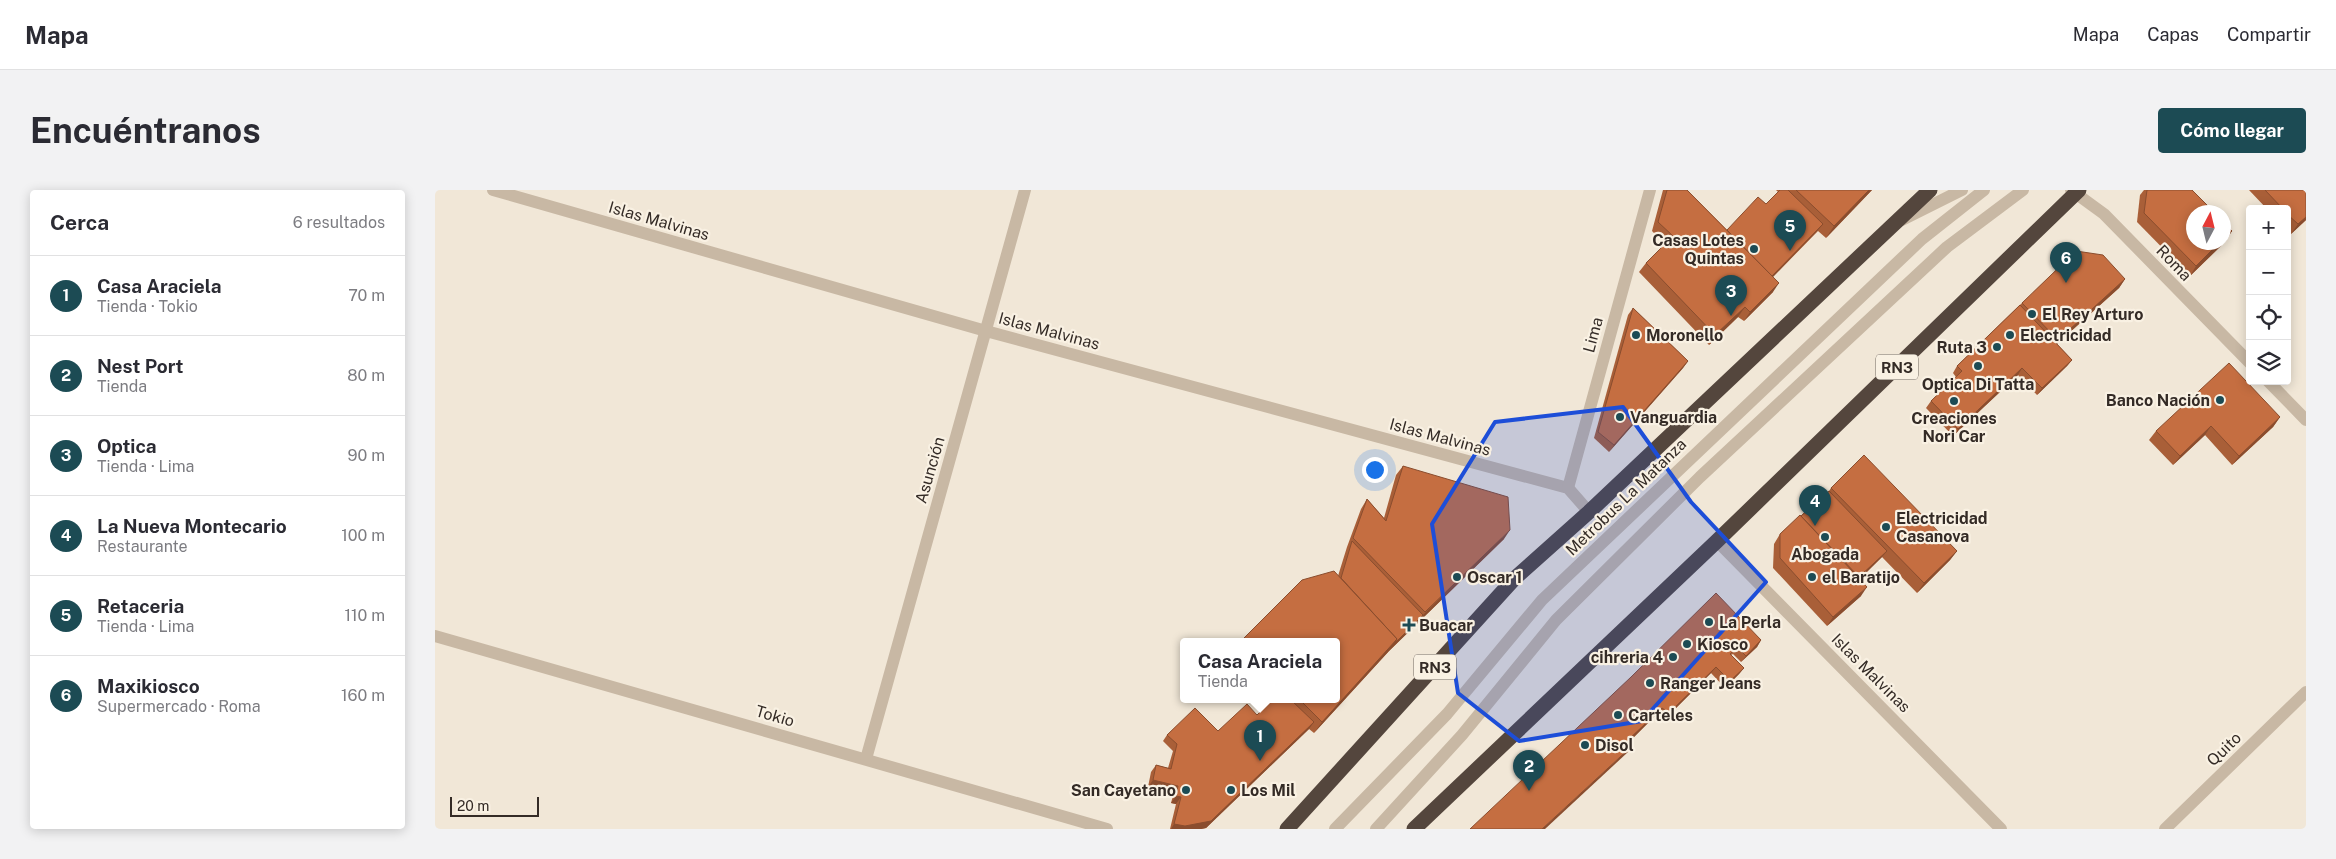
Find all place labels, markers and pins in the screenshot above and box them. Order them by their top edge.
pin: 5 [1774,210,1806,251]
place label: Casas Lotes Quintas [1652,231,1744,268]
pin: 6 [2050,242,2082,283]
marker: Casas Lotes Quintas [1748,243,1760,255]
pin: 3 [1715,275,1747,316]
place label: El Rey Arturo [2042,305,2143,324]
marker: El Rey Arturo [2026,308,2038,320]
place label: Moronello [1646,326,1723,345]
place label: Electricidad [2020,326,2112,345]
marker: Moronello [1630,329,1642,341]
marker: Electricidad [2004,329,2016,341]
place label: Ruta 3 [1936,338,1987,357]
marker: Ruta 3 [1991,341,2003,353]
marker: Optica Di Tatta [1972,360,1984,372]
place label: Optica Di Tatta [1922,375,2034,394]
place label: Banco Nación [2106,391,2210,410]
marker: Banco Nación [2214,394,2226,406]
marker: Creaciones Nori Car [1948,395,1960,407]
place label: Vanguardia [1630,408,1717,427]
place label: Creaciones Nori Car [1911,409,1997,446]
marker: Vanguardia [1614,411,1626,423]
pin: 4 [1799,485,1831,526]
place label: Electricidad Casanova [1896,509,1988,546]
marker: Electricidad Casanova [1880,521,1892,533]
marker: Abogada [1819,531,1831,543]
place label: Abogada [1791,545,1859,564]
place label: Oscar 1 [1467,568,1522,587]
place label: el Baratijo [1822,568,1900,587]
marker: Oscar 1 [1451,571,1463,583]
marker: el Baratijo [1806,571,1818,583]
place label: La Perla [1719,613,1781,632]
place label: Buacar [1419,616,1473,635]
marker: La Perla [1703,616,1715,628]
marker: Buacar [1403,619,1415,631]
place label: Kiosco [1697,635,1748,654]
marker: Kiosco [1681,638,1693,650]
place label: cihreria 4 [1591,648,1663,667]
marker: cihreria 4 [1667,651,1679,663]
place label: Ranger Jeans [1660,674,1761,693]
marker: Ranger Jeans [1644,677,1656,689]
place label: Carteles [1628,706,1693,725]
marker: Carteles [1612,709,1624,721]
pin: 1 [1244,720,1276,761]
place label: Disol [1595,736,1634,755]
marker: Disol [1579,739,1591,751]
pin: 2 [1513,750,1545,791]
place label: San Cayetano [1071,781,1176,800]
place label: Los Mil [1241,781,1295,800]
marker: San Cayetano [1180,784,1192,796]
marker: Los Mil [1225,784,1237,796]

